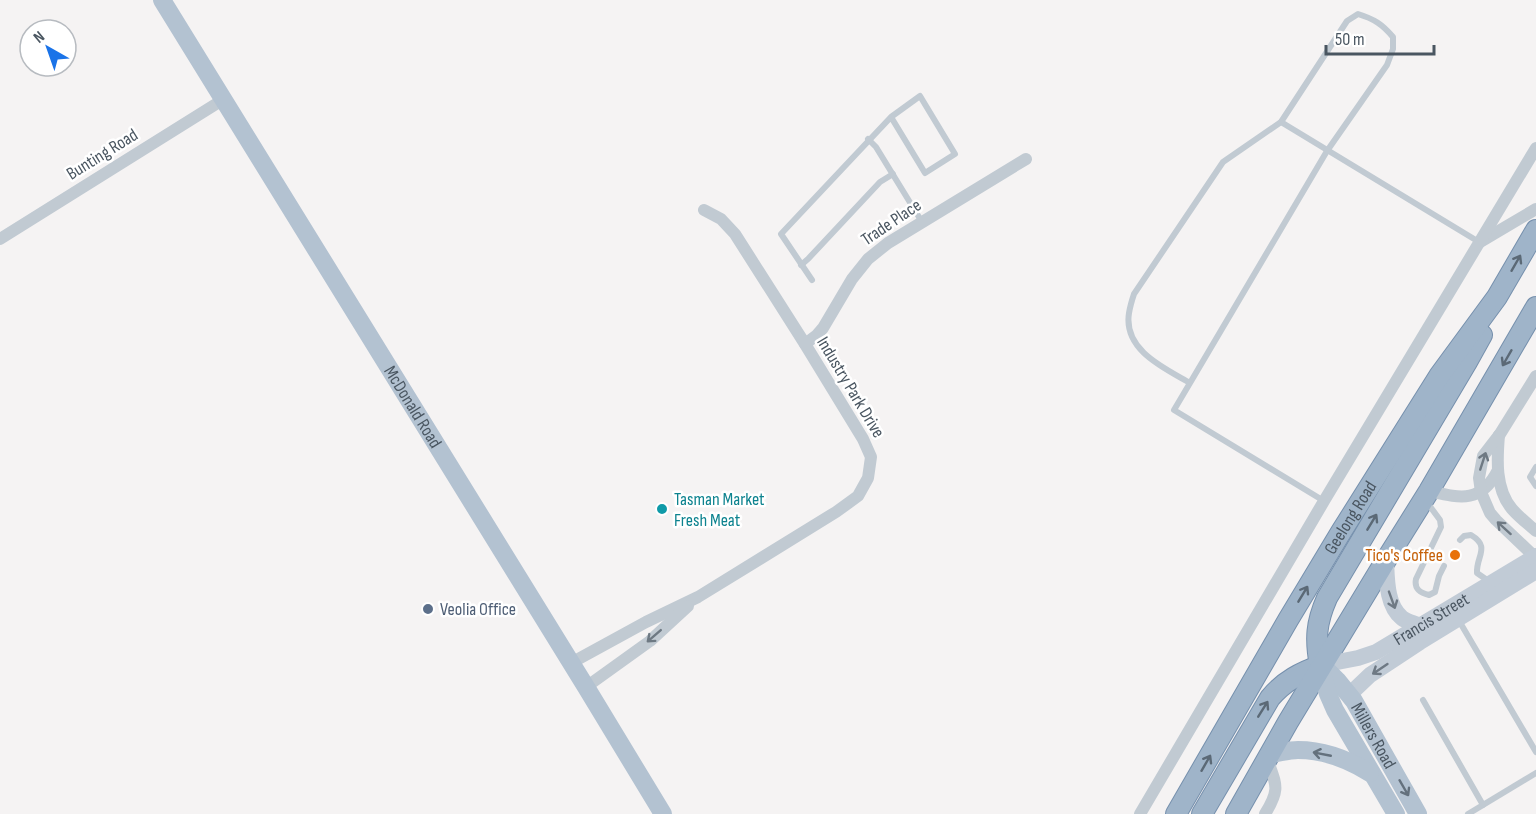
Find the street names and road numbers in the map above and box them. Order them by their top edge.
street label: Bunting Road [63,124,142,185]
street label: Trade Place [857,195,925,250]
street label: Industry Park Drive [812,333,889,442]
street label: McDonald Road [379,362,446,452]
street label: Geelong Road [1320,477,1381,558]
street label: Francis Street [1390,588,1473,650]
street label: Millers Road [1346,699,1400,772]

